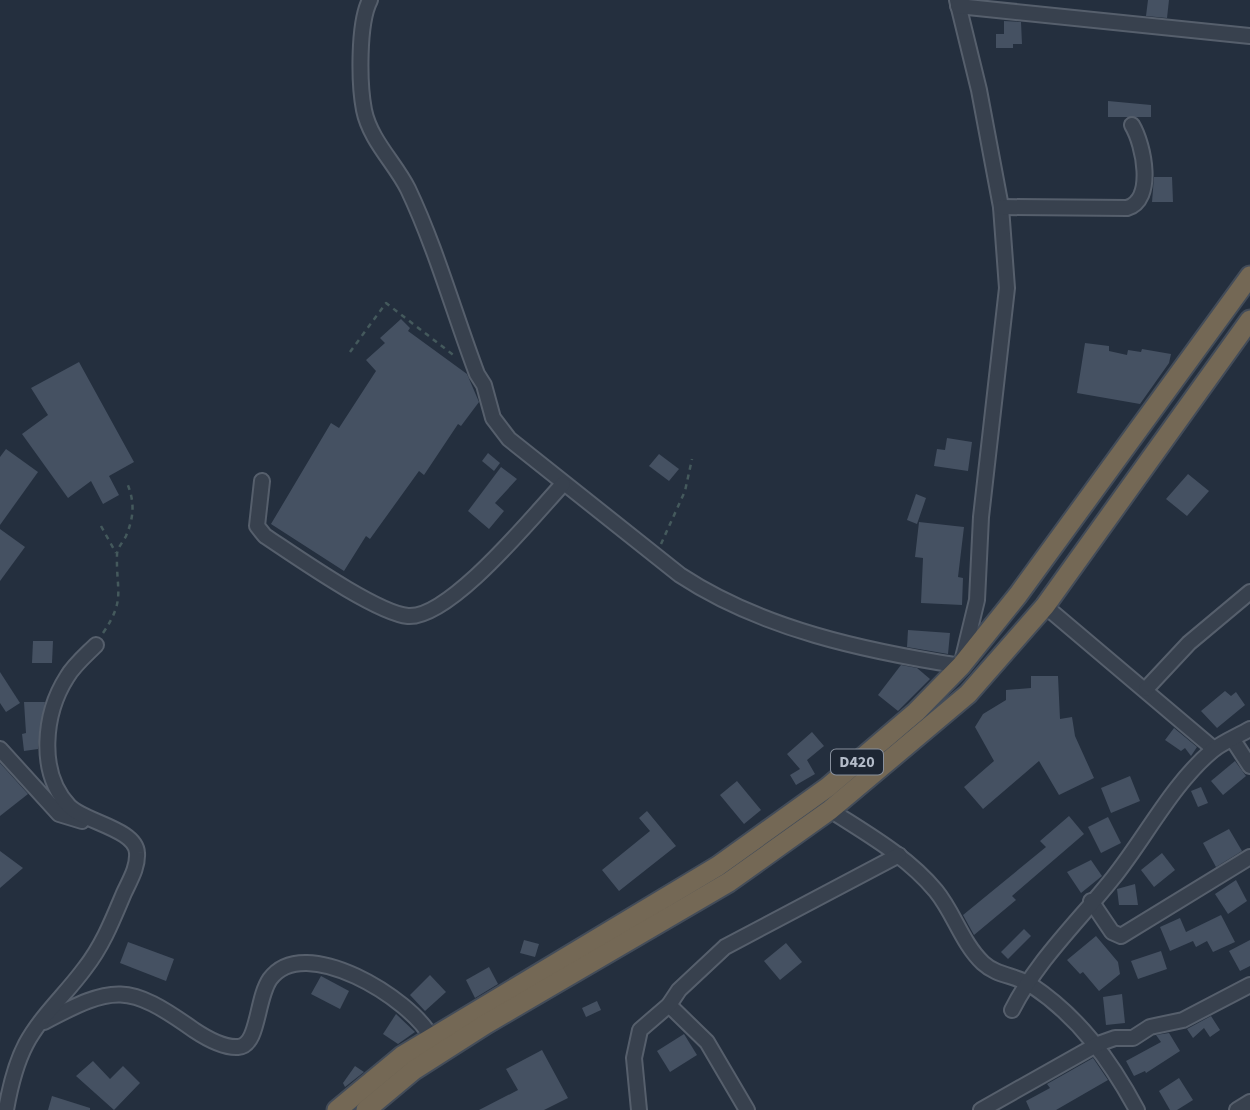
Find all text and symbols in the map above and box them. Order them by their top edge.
road number: D420 [831,750,883,775]

